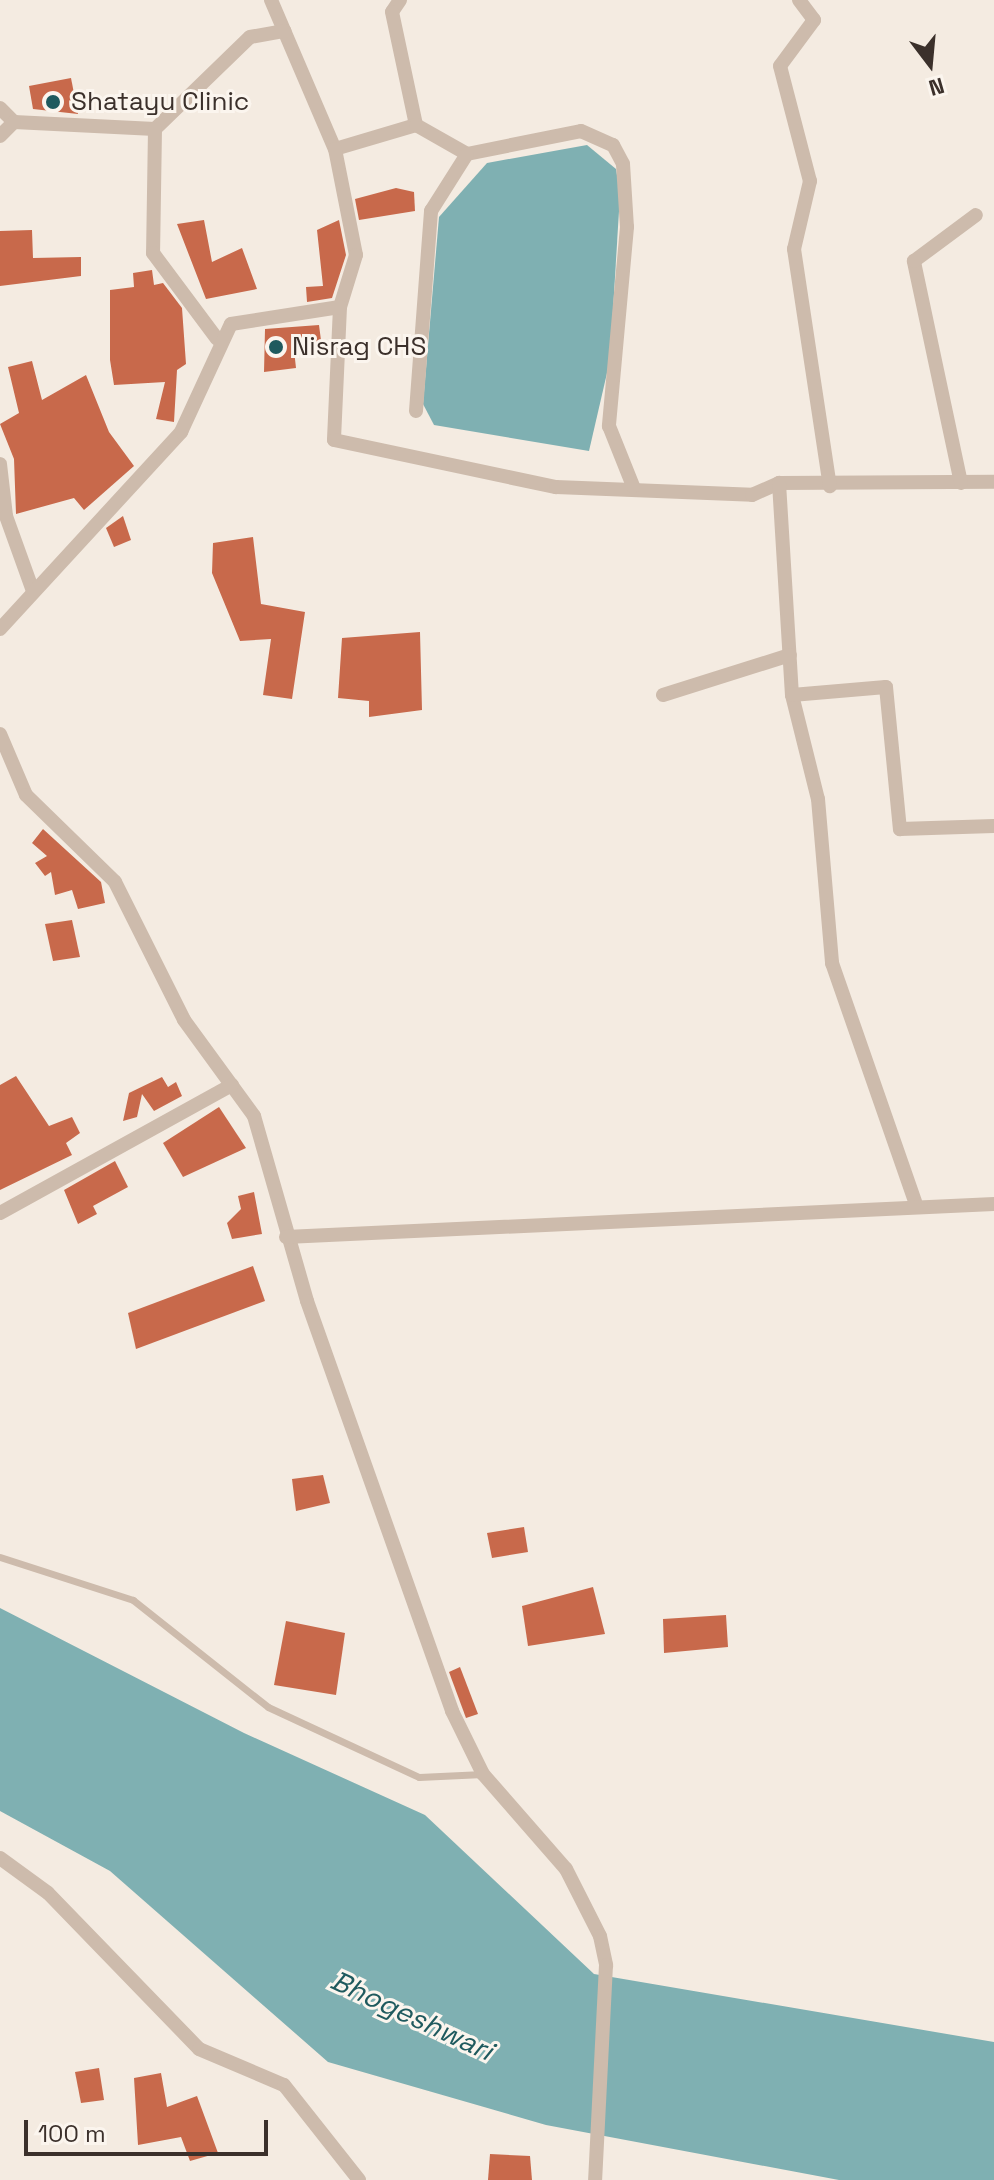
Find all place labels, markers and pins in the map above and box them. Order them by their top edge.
place label: Shatayu Clinic [71,86,249,118]
marker: Shatayu Clinic [42,91,64,113]
place label: Nisrag CHS [292,331,426,363]
marker: Nisrag CHS [267,338,285,356]

